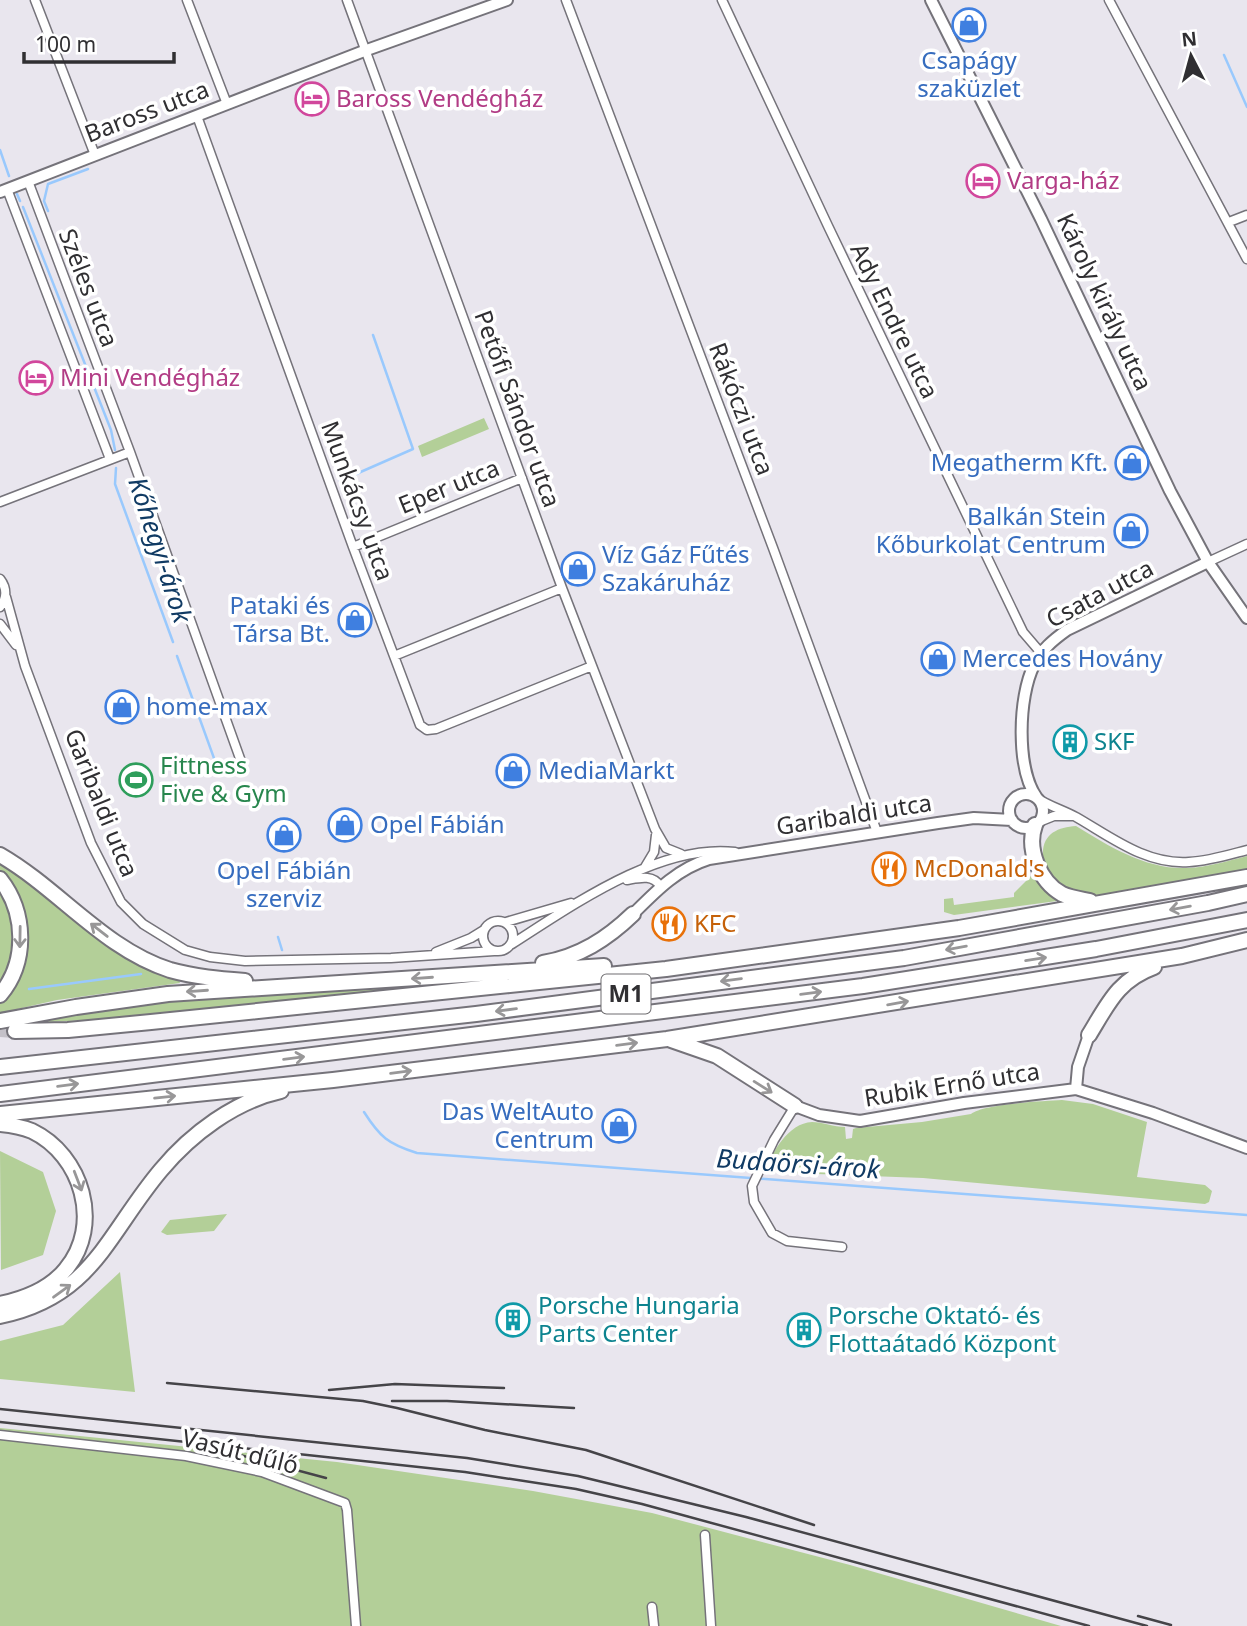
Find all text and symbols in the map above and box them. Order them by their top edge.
shop icon: Csapágy szaküzlet [950,6,988,44]
scale bar [24,21,175,65]
north arrow [1156,21,1226,91]
text: N [1180,25,1198,53]
text: 100 m [35,30,96,58]
place label: Csapágy szaküzlet [917,43,1021,104]
street label: Baross utca [80,72,213,149]
hotel icon: Baross Vendégház [293,80,331,118]
place label: Baross Vendégház [336,81,543,114]
hotel icon: Varga-ház [964,162,1002,200]
place label: Varga-ház [1007,163,1120,196]
street label: Károly király utca [1050,207,1161,395]
street label: Széles utca [52,224,127,351]
street label: Ady Endre utca [843,237,947,404]
street label: Petőfi Sándor utca [467,305,569,512]
street label: Rákóczi utca [702,337,783,479]
hotel icon: Mini Vendégház [17,359,55,397]
place label: Mini Vendégház [60,360,240,393]
street label: Munkácsy utca [314,416,403,585]
shop icon: Megatherm Kft. [1113,444,1151,482]
place label: Megatherm Kft. [931,445,1108,478]
street label: Eper utca [393,450,504,521]
water label: Kőhegyi-árok [120,472,202,628]
place label: Balkán Stein Kőburkolat Centrum [876,499,1106,560]
shop icon: Balkán Stein Kőburkolat Centrum [1112,512,1150,550]
place label: Víz Gáz Fűtés Szakáruház [602,537,750,598]
shop icon: Víz Gáz Fűtés Szakáruház [559,550,597,588]
street label: Csata utca [1040,551,1159,635]
place label: Pataki és Társa Bt. [230,588,330,649]
shop icon: Pataki és Társa Bt. [336,601,374,639]
shop icon: Mercedes Hovány [919,640,957,678]
place label: Mercedes Hovány [962,641,1163,674]
shop icon: home-max [103,688,141,726]
place label: home-max [146,689,268,722]
street label: Garibaldi utca [58,723,147,881]
building icon: SKF [1051,723,1089,761]
place label: SKF [1094,724,1135,757]
place label: Fittness Five & Gym [160,748,287,809]
shop icon: MediaMarkt [494,752,532,790]
place label: MediaMarkt [538,753,675,786]
sports icon: Fittness Five & Gym [117,761,155,799]
street label: Garibaldi utca [774,785,934,842]
shop icon: Opel Fábián [326,806,364,844]
place label: Opel Fábián [370,807,505,840]
shop icon: Opel Fábián szerviz [265,816,303,854]
restaurant icon: McDonald's [870,850,908,888]
place label: McDonald's [914,851,1045,884]
place label: Opel Fábián szerviz [217,853,351,914]
one-way arrow [1169,902,1192,915]
restaurant icon: KFC [650,905,688,943]
place label: KFC [694,906,736,939]
one-way arrow [91,922,109,937]
one-way arrow [13,925,27,948]
one-way arrow [945,942,968,955]
one-way arrow [1024,952,1047,965]
one-way arrow [411,972,434,985]
road number: M1 [602,974,650,1014]
one-way arrow [720,974,743,987]
one-way arrow [186,985,209,998]
one-way arrow [799,986,822,999]
one-way arrow [886,996,909,1009]
one-way arrow [495,1004,518,1017]
one-way arrow [615,1037,638,1050]
one-way arrow [282,1052,304,1065]
street label: Rubik Ernő utca [862,1053,1042,1114]
one-way arrow [389,1065,412,1078]
one-way arrow [56,1079,79,1092]
one-way arrow [753,1080,772,1095]
one-way arrow [154,1090,176,1103]
place label: Das WeltAuto Centrum [442,1094,594,1155]
shop icon: Das WeltAuto Centrum [600,1107,638,1145]
water label: Budaörsi-árok [715,1139,882,1187]
one-way arrow [72,1170,85,1191]
one-way arrow [52,1283,71,1298]
place label: Porsche Hungaria Parts Center [538,1288,740,1349]
place label: Porsche Oktató- és Flottaátadó Központ [828,1298,1057,1359]
building icon: Porsche Hungaria Parts Center [494,1301,532,1339]
building icon: Porsche Oktató- és Flottaátadó Központ [785,1311,823,1349]
street label: Vasút dűlő [179,1420,302,1481]

